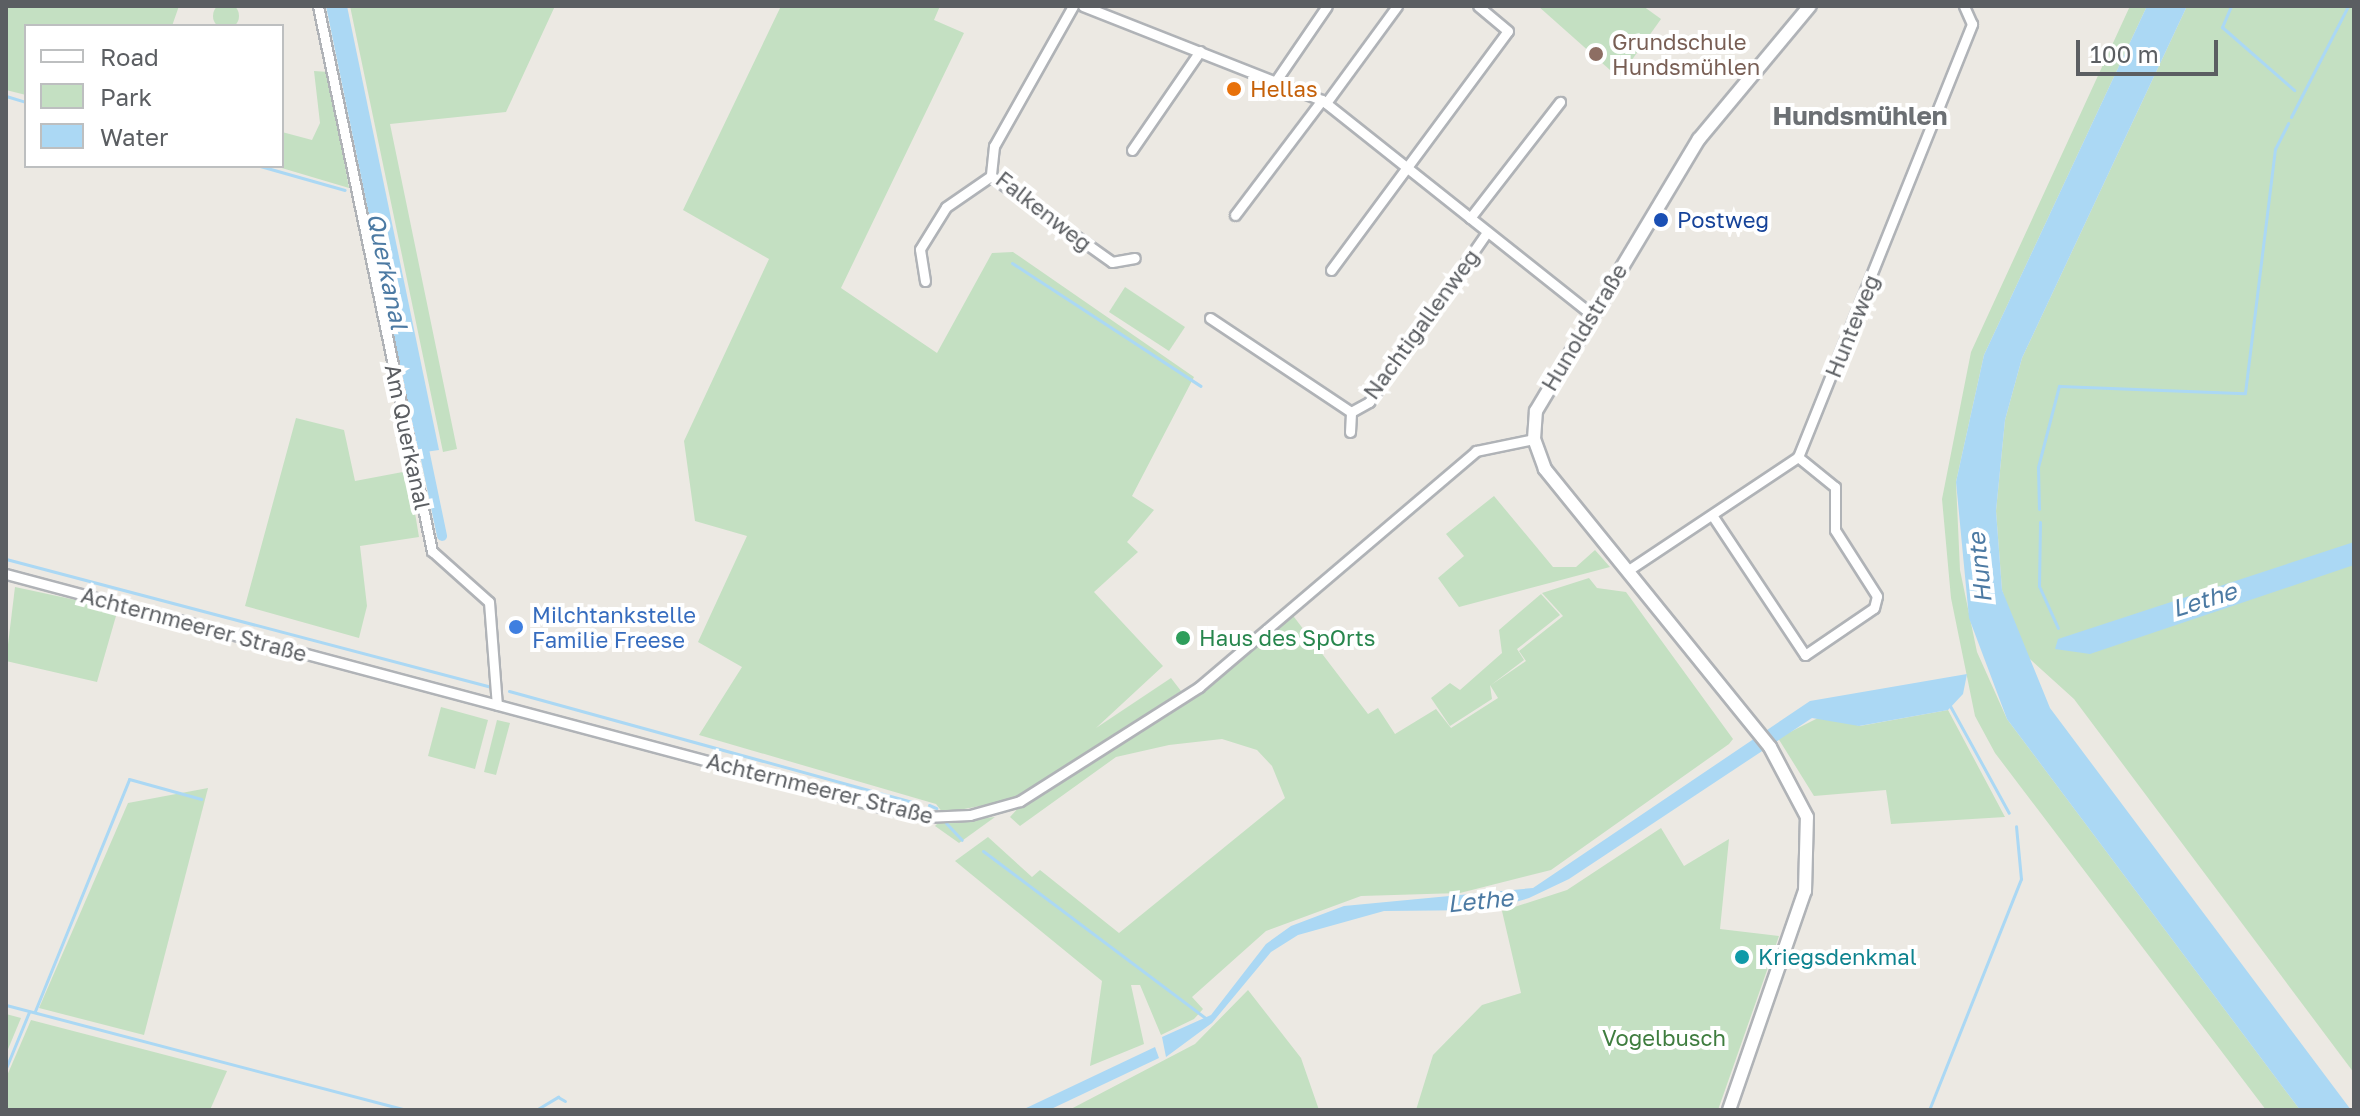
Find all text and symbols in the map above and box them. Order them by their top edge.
legend [24,24,284,168]
scale bar [2080,24,2222,74]
place label: Grundschule Hundsmühlen [1612,28,1760,80]
text: 100 m [2090,39,2159,68]
text: Road [100,42,159,71]
marker: Grundschule Hundsmühlen [1587,45,1605,63]
place label: Hellas [1250,76,1318,102]
marker: Hellas [1225,80,1243,98]
text: Park [100,82,152,111]
district label: Hundsmühlen [1772,100,1948,132]
text: Water [100,122,168,151]
street label: Falkenweg [991,165,1097,257]
place label: Postweg [1677,207,1769,233]
water label: Querkanal [362,210,414,332]
marker: Postweg [1652,211,1670,229]
street label: Nachtigallenweg [1358,244,1484,404]
street label: Hunoldstraße [1536,259,1632,395]
street label: Hunteweg [1819,271,1885,381]
street label: Am Querkanal [380,362,436,512]
water label: Hunte [1961,531,1997,605]
water label: Lethe [2168,576,2240,622]
street label: Achternmeerer Straße [78,581,310,667]
place label: Milchtankstelle Familie Freese [532,601,696,652]
marker: Milchtankstelle Familie Freese [507,618,525,636]
place label: Haus des SpOrts [1199,625,1375,651]
marker: Haus des SpOrts [1174,629,1192,647]
street label: Achternmeerer Straße [704,747,936,829]
water label: Lethe [1446,882,1514,918]
place label: Kriegsdenkmal [1758,944,1917,970]
marker: Kriegsdenkmal [1733,948,1751,966]
park label: Vogelbusch [1602,1025,1726,1051]

